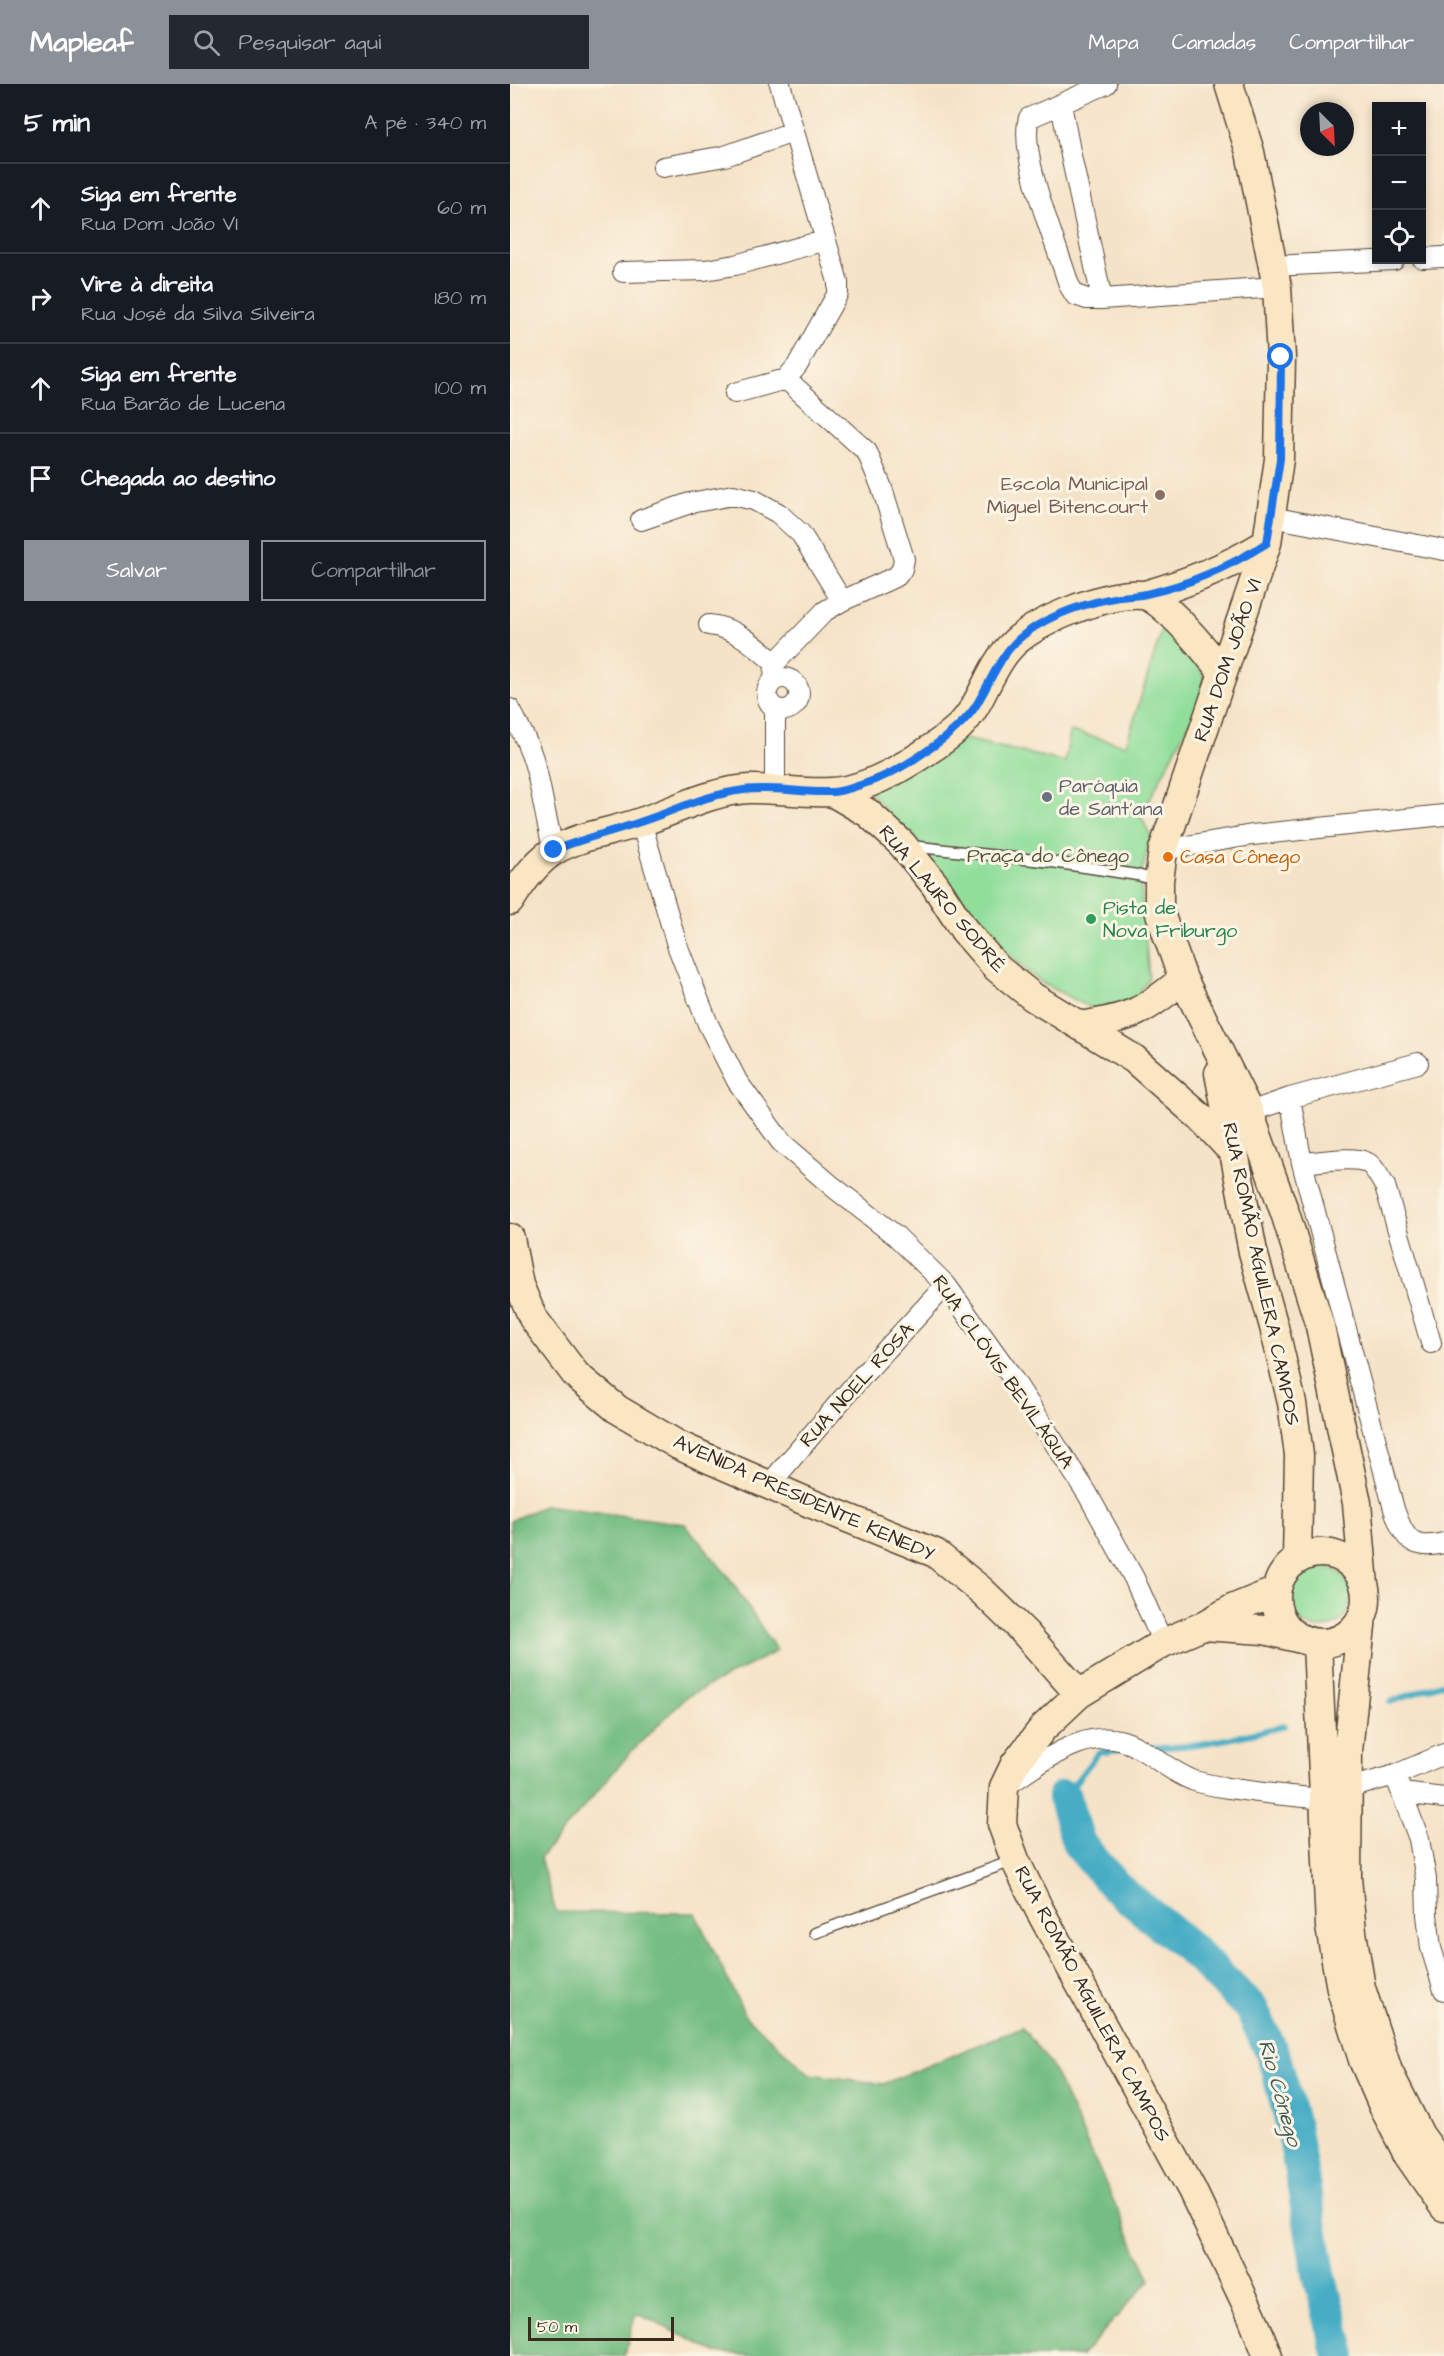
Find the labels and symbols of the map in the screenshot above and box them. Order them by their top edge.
north arrow [1300,102,1354,156]
route start [1267,343,1293,369]
place label: Escola Municipal Miguel Bitencourt [987,470,1148,522]
marker: Escola Municipal Miguel Bitencourt [1153,488,1167,502]
street label: RUA DOM JOÃO VI [1187,575,1269,745]
place label: Paróquia de Sant'ana [1059,772,1163,823]
marker: Paróquia de Sant'ana [1040,790,1054,804]
street label: RUA LAURO SODRÉ [872,819,1012,979]
route end [540,836,566,862]
park label: Praça do Cônego [967,842,1129,871]
place label: Casa Cônego [1180,843,1300,872]
marker: Casa Cônego [1161,850,1175,864]
place label: Pista de Nova Friburgo [1103,894,1237,946]
marker: Pista de Nova Friburgo [1084,912,1098,926]
street label: RUA ROMÃO AGUILERA CAMPOS [1215,1120,1307,1428]
street label: RUA CLÓVIS BEVILÁQUA [925,1269,1081,1475]
street label: RUA NOEL ROSA [793,1316,921,1454]
street label: AVENIDA PRESIDENTE KENEDY [669,1428,939,1568]
street label: RUA ROMÃO AGUILERA CAMPOS [1007,1861,1177,2147]
water label: Rio Cônego [1250,2036,1310,2152]
scale bar [528,2314,674,2342]

